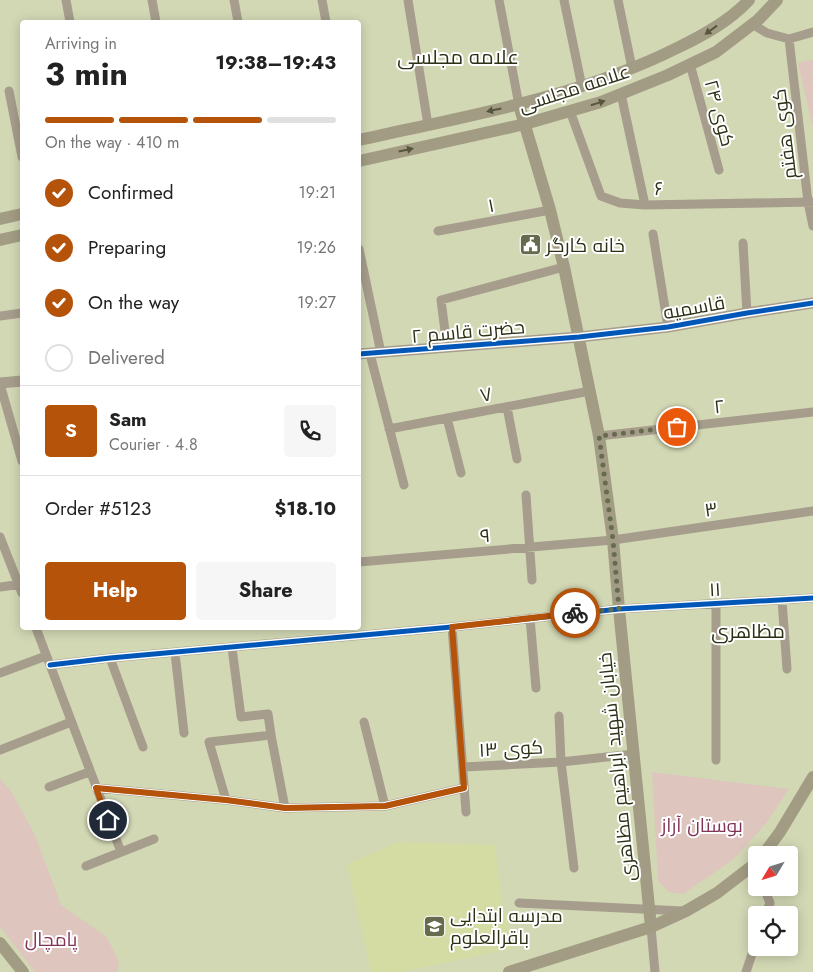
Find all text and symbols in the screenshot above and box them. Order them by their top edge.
one-way arrow [704,25,718,35]
text: Arriving in [45,32,117,55]
district label: علامه مجلسی [397,43,519,72]
text: 19:38–19:43 [215,49,336,76]
text: 3 min [45,51,128,97]
street label: علامه مجلسی [515,58,633,119]
street label: کوی ۲۴ [698,77,741,150]
street label: کوی هفتم [766,87,803,181]
one-way arrow [591,99,606,107]
one-way arrow [486,106,501,114]
text: On the way · 410 m [45,131,179,154]
one-way arrow [399,146,414,154]
street label: ۶ [654,175,664,202]
icon: check [45,179,73,207]
text: Confirmed [88,179,174,206]
text: 19:21 [298,181,336,204]
street label: ۱ [486,192,497,219]
place label: خانه کارگر [545,232,625,259]
public building icon: خانه کارگر [518,233,542,257]
icon: check [45,234,73,262]
text: Preparing [88,234,166,261]
text: 19:26 [296,236,336,259]
icon: check [45,289,73,317]
text: On the way [88,289,179,316]
street label: قاسمیه [661,289,727,326]
text: 19:27 [297,291,336,314]
street label: ۲ حضرت قاسم [410,313,526,350]
text: Delivered [88,344,165,371]
street label: ۷ [478,380,495,409]
street label: ۲ [713,393,725,420]
button: phone [284,405,336,457]
text: Sam [109,406,147,433]
pin [656,406,698,448]
icon: bag [663,413,691,441]
text: S [65,417,77,444]
text: Courier · 4.8 [109,433,198,456]
text: Order #5123 [45,495,151,522]
text: $18.10 [275,495,336,522]
street label: ۳ [703,495,719,524]
street label: ۹ [479,522,491,549]
button: Help [45,562,186,620]
button: Share [196,562,336,620]
street label: ۱۱ [708,576,722,603]
courier [550,588,600,638]
icon: bike [561,599,589,627]
district label: مظاهری [711,617,785,646]
street label: خیابان شهید ابراهیم مظاهری [591,651,642,883]
street label: کوی ۱۳ [478,733,544,764]
pin [87,799,129,841]
icon: home [94,806,122,834]
park label: بوستان آراز [660,812,743,839]
north arrow [748,846,798,896]
map controls [748,846,798,956]
place label: مدرسه ابتدایی باقرالعلوم [450,902,563,951]
button: locate [748,906,798,956]
school or university icon: مدرسه ابتدایی باقرالعلوم [422,914,446,938]
park label: پامچال [25,926,77,953]

